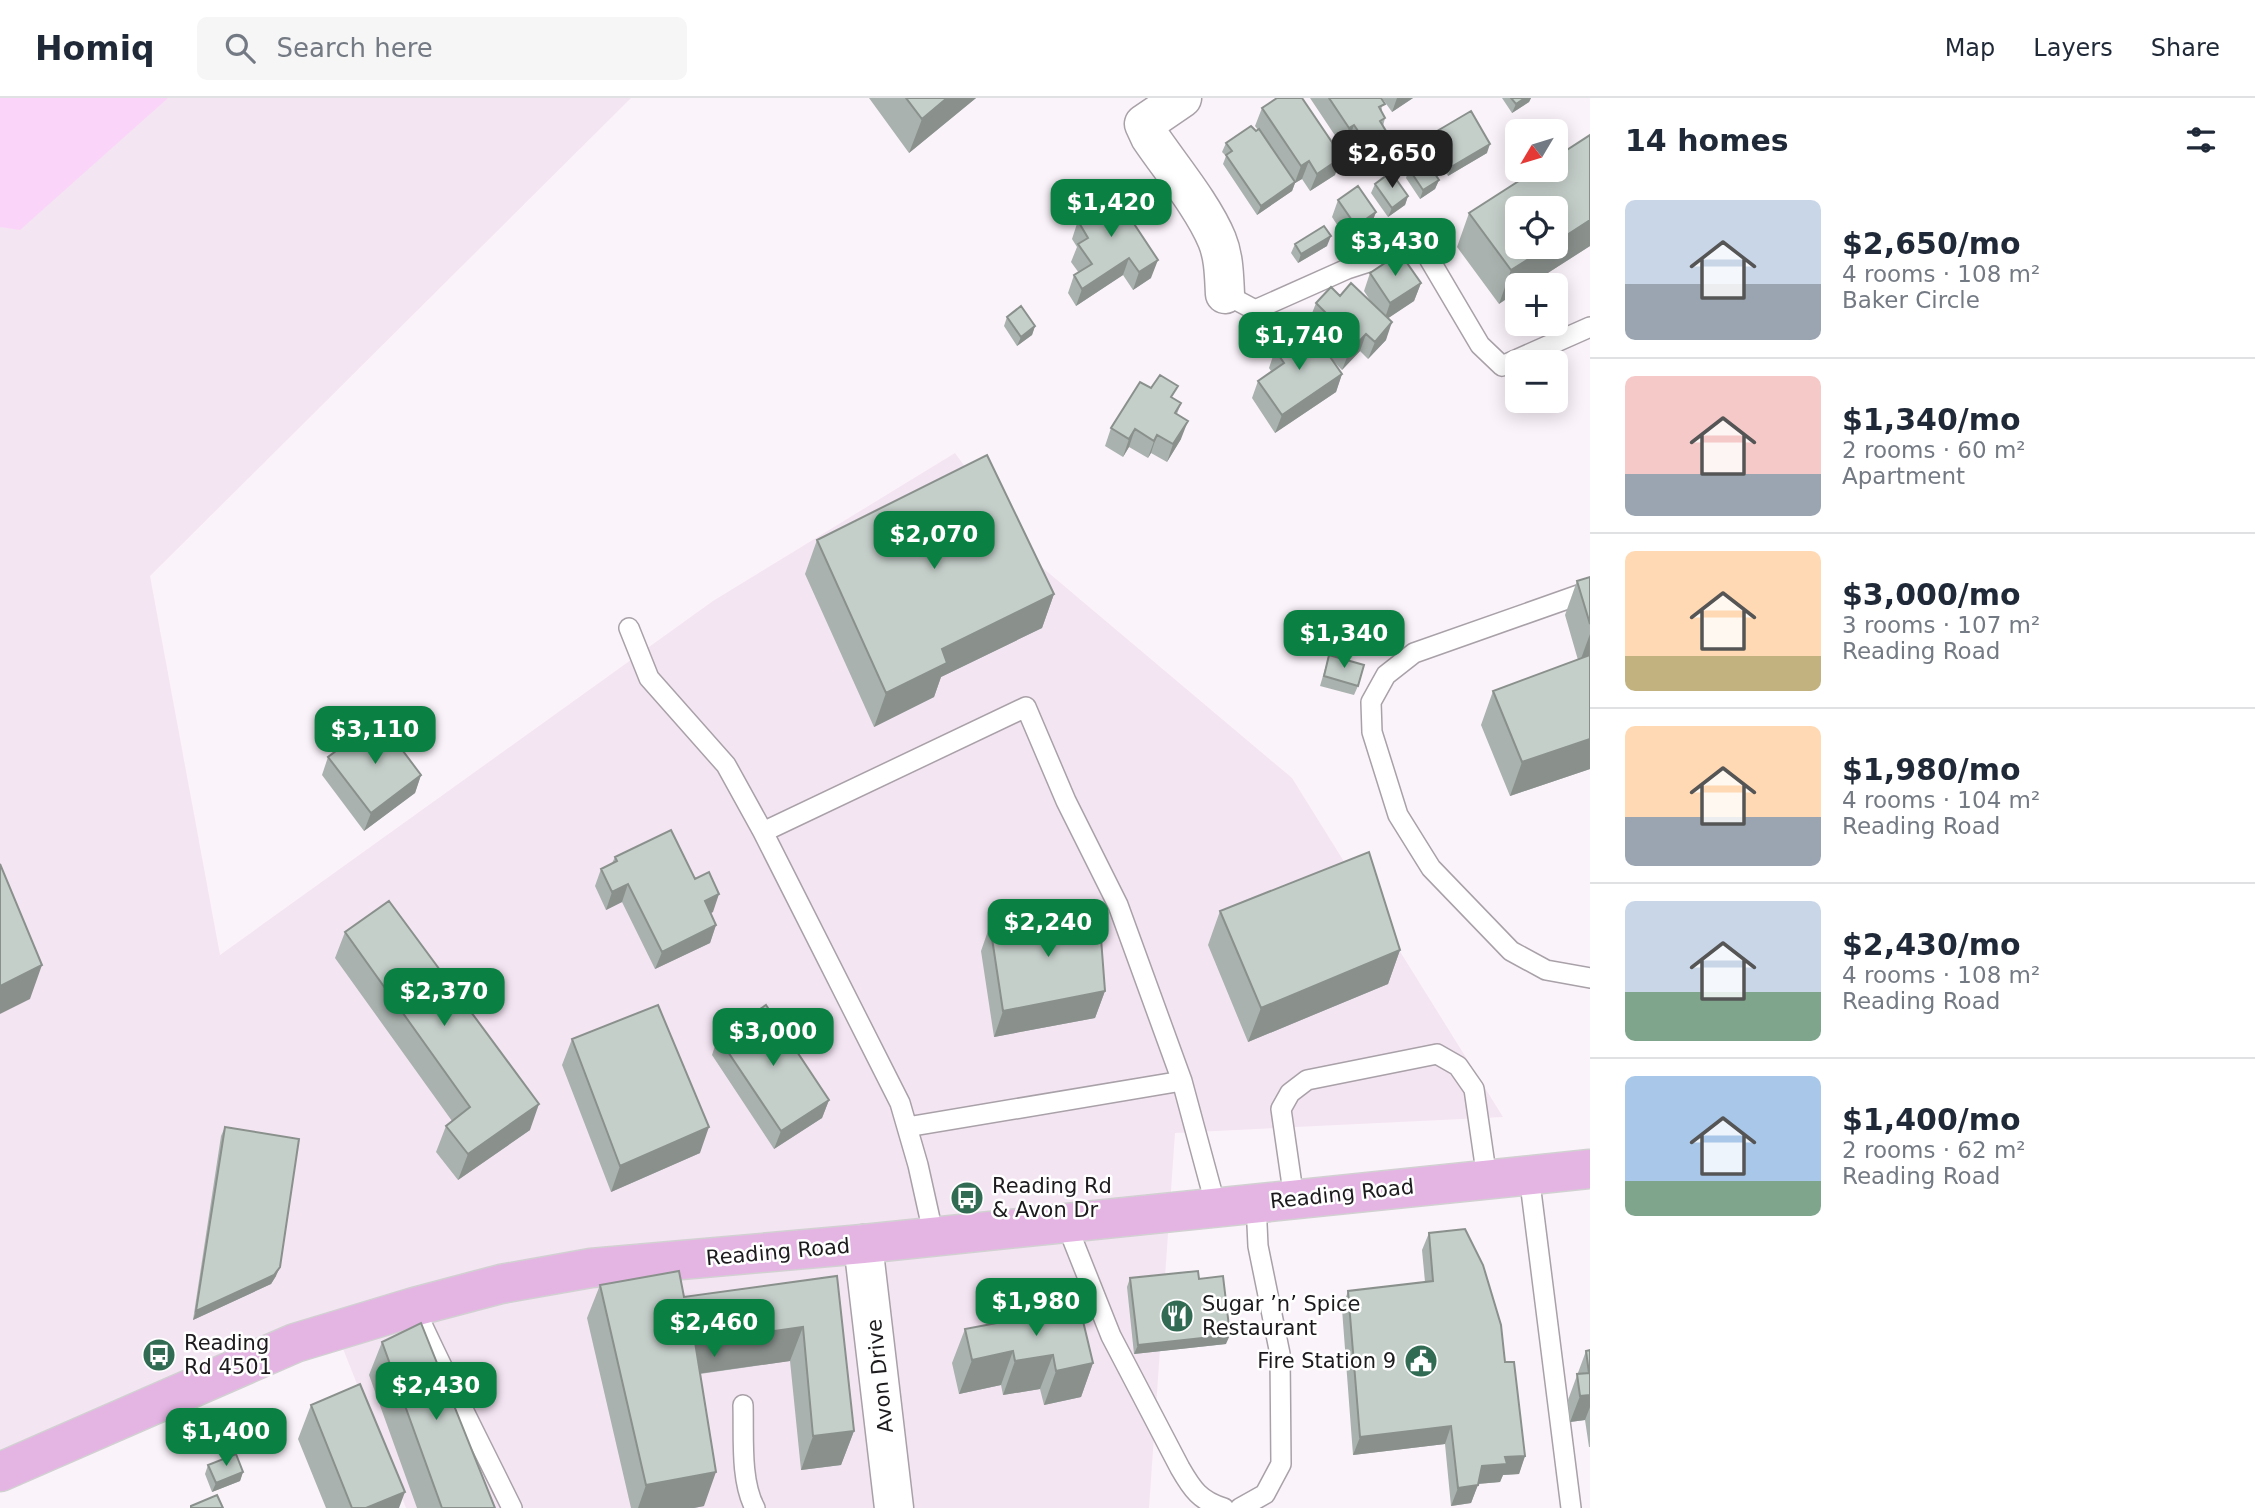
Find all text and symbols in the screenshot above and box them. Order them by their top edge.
search box [197,17,687,80]
text: Homiq [35,29,155,68]
icon: search [221,29,259,67]
text: Search here [277,33,433,63]
text: Map [1945,34,1995,62]
text: Layers [2033,34,2113,62]
text: Share [2151,34,2220,62]
north arrow [1505,119,1568,182]
map controls [1505,119,1568,413]
icon: filters [2182,121,2220,159]
text: 14 homes [1625,123,1789,158]
pin: $2,650 [1335,130,1449,190]
text: $2,650 [1348,140,1436,166]
pin: $1,420 [1054,180,1168,239]
text: $1,420 [1067,189,1155,215]
button: locate [1505,196,1568,259]
pin: $3,430 [1338,218,1452,278]
text: $2,650/mo [1842,226,2021,261]
text: $3,430 [1351,228,1439,254]
icon: home [1681,228,1765,312]
text: 4 rooms · 108 m² [1842,261,2040,287]
button: + [1505,273,1568,336]
text: Baker Circle [1842,287,1980,313]
pin: $1,740 [1242,313,1356,372]
text: $1,740 [1255,322,1343,348]
button: − [1505,350,1568,413]
text: $1,340/mo [1842,402,2021,437]
icon: home [1681,404,1765,488]
text: 2 rooms · 60 m² [1842,437,2026,463]
text: Apartment [1842,463,1965,489]
pin: $2,070 [877,512,991,571]
text: $2,070 [890,521,978,547]
text: $3,000/mo [1842,577,2021,612]
icon: home [1681,579,1765,663]
pin: $1,340 [1287,610,1401,670]
text: 3 rooms · 107 m² [1842,612,2040,638]
text: $1,340 [1300,620,1388,646]
text: Reading Road [1842,638,2000,664]
pin: $3,110 [318,706,432,766]
text: $3,110 [331,716,419,742]
text: $1,980/mo [1842,752,2021,787]
icon: home [1681,754,1765,838]
text: 4 rooms · 104 m² [1842,787,2040,813]
text: Reading Road [1842,813,2000,839]
pin: $2,240 [991,900,1105,959]
text: $2,240 [1004,909,1092,935]
text: $2,430/mo [1842,927,2021,962]
icon: home [1681,929,1765,1013]
text: 4 rooms · 108 m² [1842,962,2040,988]
pin: $2,370 [387,968,501,1028]
text: $2,370 [400,978,488,1004]
text: Reading Road [1842,988,2000,1014]
pin: $3,000 [716,1009,830,1068]
text: $3,000 [729,1018,817,1044]
text: $1,400/mo [1842,1102,2021,1137]
icon: home [1681,1104,1765,1188]
text: 2 rooms · 62 m² [1842,1137,2026,1163]
text: Reading Road [1842,1163,2000,1189]
place label: Reading Rd & Avon Dr [992,1174,1112,1222]
street label: Reading Road [1269,1175,1415,1213]
bus stop icon: Reading Rd & Avon Dr [948,1179,986,1217]
street label: Reading Road [705,1234,851,1270]
pin: $1,980 [979,1278,1093,1338]
text: $1,980 [992,1288,1080,1314]
place label: Sugar ’n’ Spice Restaurant [1202,1292,1360,1340]
restaurant icon: Sugar ’n’ Spice Restaurant [1158,1297,1196,1335]
pin: $2,460 [657,1300,771,1359]
text: $2,460 [670,1309,758,1335]
street label: Avon Drive [862,1318,898,1434]
place label: Reading Rd 4501 [184,1331,272,1379]
bus stop icon: Reading Rd 4501 [140,1336,178,1374]
public building icon: Fire Station 9 [1402,1342,1440,1380]
place label: Fire Station 9 [1257,1349,1396,1373]
pin: $2,430 [379,1362,493,1422]
text: $2,430 [392,1372,480,1398]
pin: $1,400 [169,1408,283,1468]
text: $1,400 [182,1418,270,1444]

